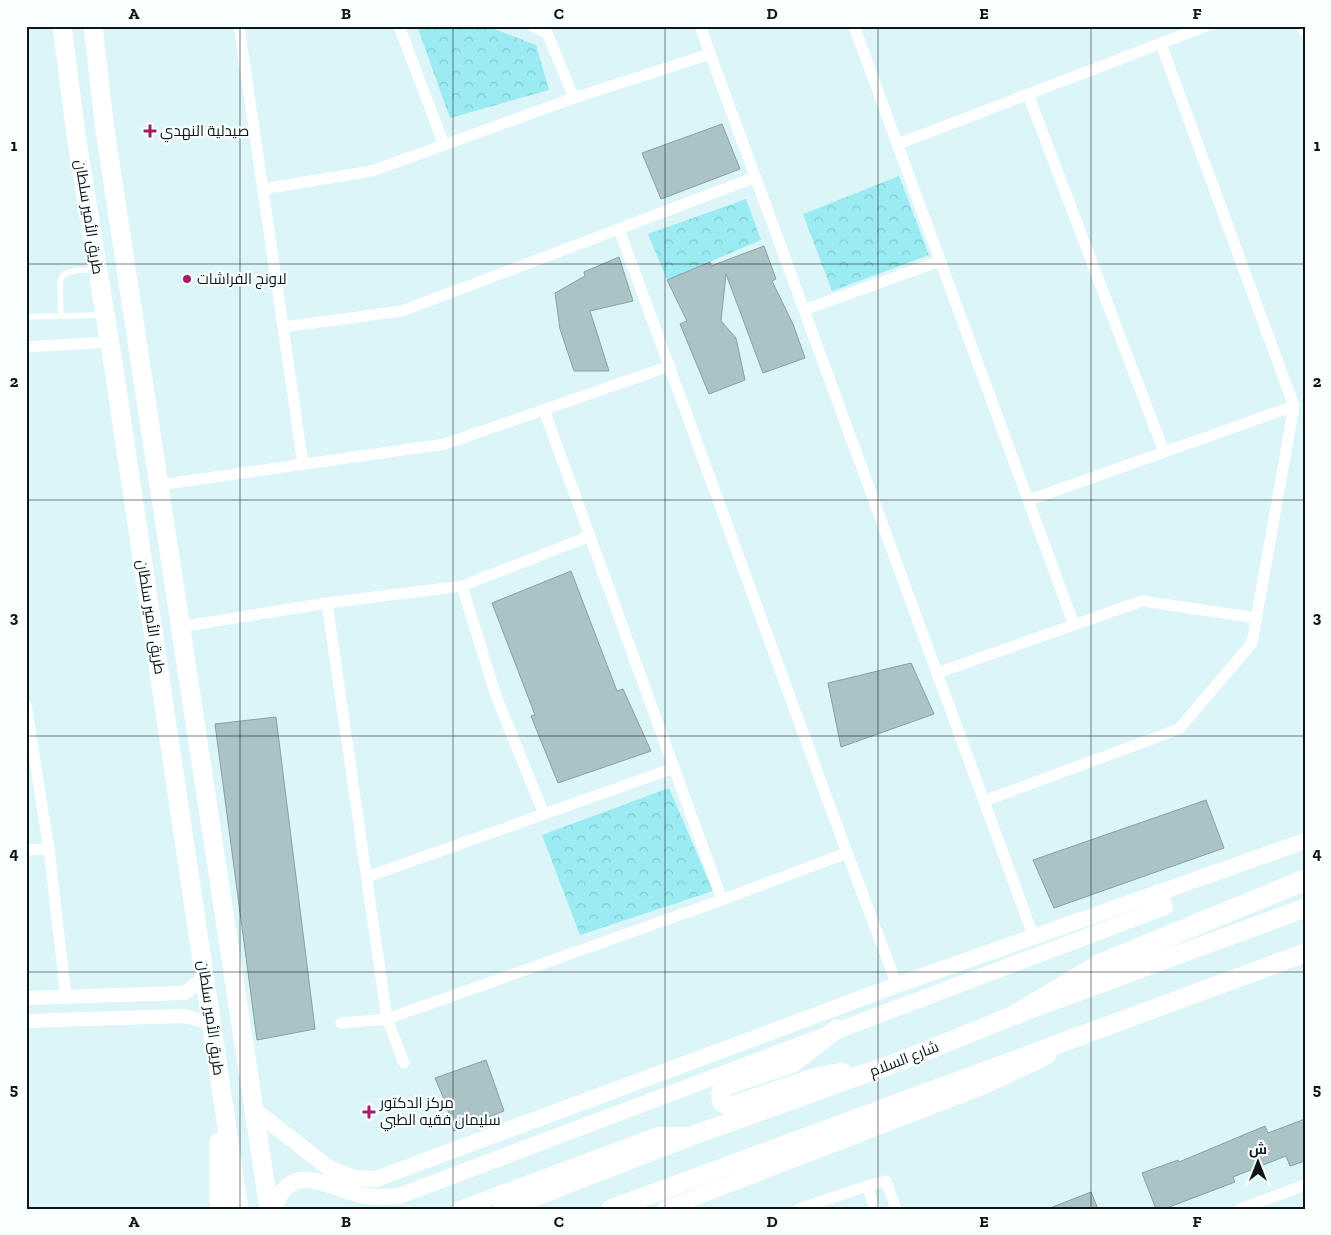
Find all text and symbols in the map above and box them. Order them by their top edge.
text: A [129,4,140,23]
text: B [341,4,351,23]
text: C [554,4,564,23]
text: D [766,4,778,23]
text: E [979,4,989,23]
text: F [1192,4,1202,23]
place label: صيدلية النهدي [160,122,249,143]
marker: صيدلية النهدي [144,125,156,137]
text: 1 [11,136,18,155]
text: 1 [1314,136,1321,155]
street label: طريق الأمير سلطان [70,158,107,276]
place label: لاونج الفراشات [197,270,287,290]
marker: لاونج الفراشات [181,273,193,285]
text: 2 [10,372,19,391]
text: 2 [1313,372,1322,391]
street label: طريق الأمير سلطان [132,558,169,676]
text: 3 [10,608,19,627]
text: 3 [1313,608,1322,627]
text: 4 [9,844,19,863]
text: 4 [1312,844,1322,863]
street label: طريق الأمير سلطان [193,959,228,1077]
street label: شارع السلام [867,1038,942,1082]
text: 5 [10,1080,18,1099]
text: 5 [1313,1080,1321,1099]
place label: مركز الدكتور سليمان فقيه الطبي [379,1094,501,1132]
marker: مركز الدكتور سليمان فقيه الطبي [362,1105,376,1119]
north arrow [1234,1138,1284,1188]
text: ش [1249,1141,1267,1158]
text: A [129,1212,140,1231]
text: B [341,1212,351,1231]
text: C [554,1212,564,1231]
text: D [766,1212,778,1231]
text: E [979,1212,989,1231]
text: F [1192,1212,1202,1231]

